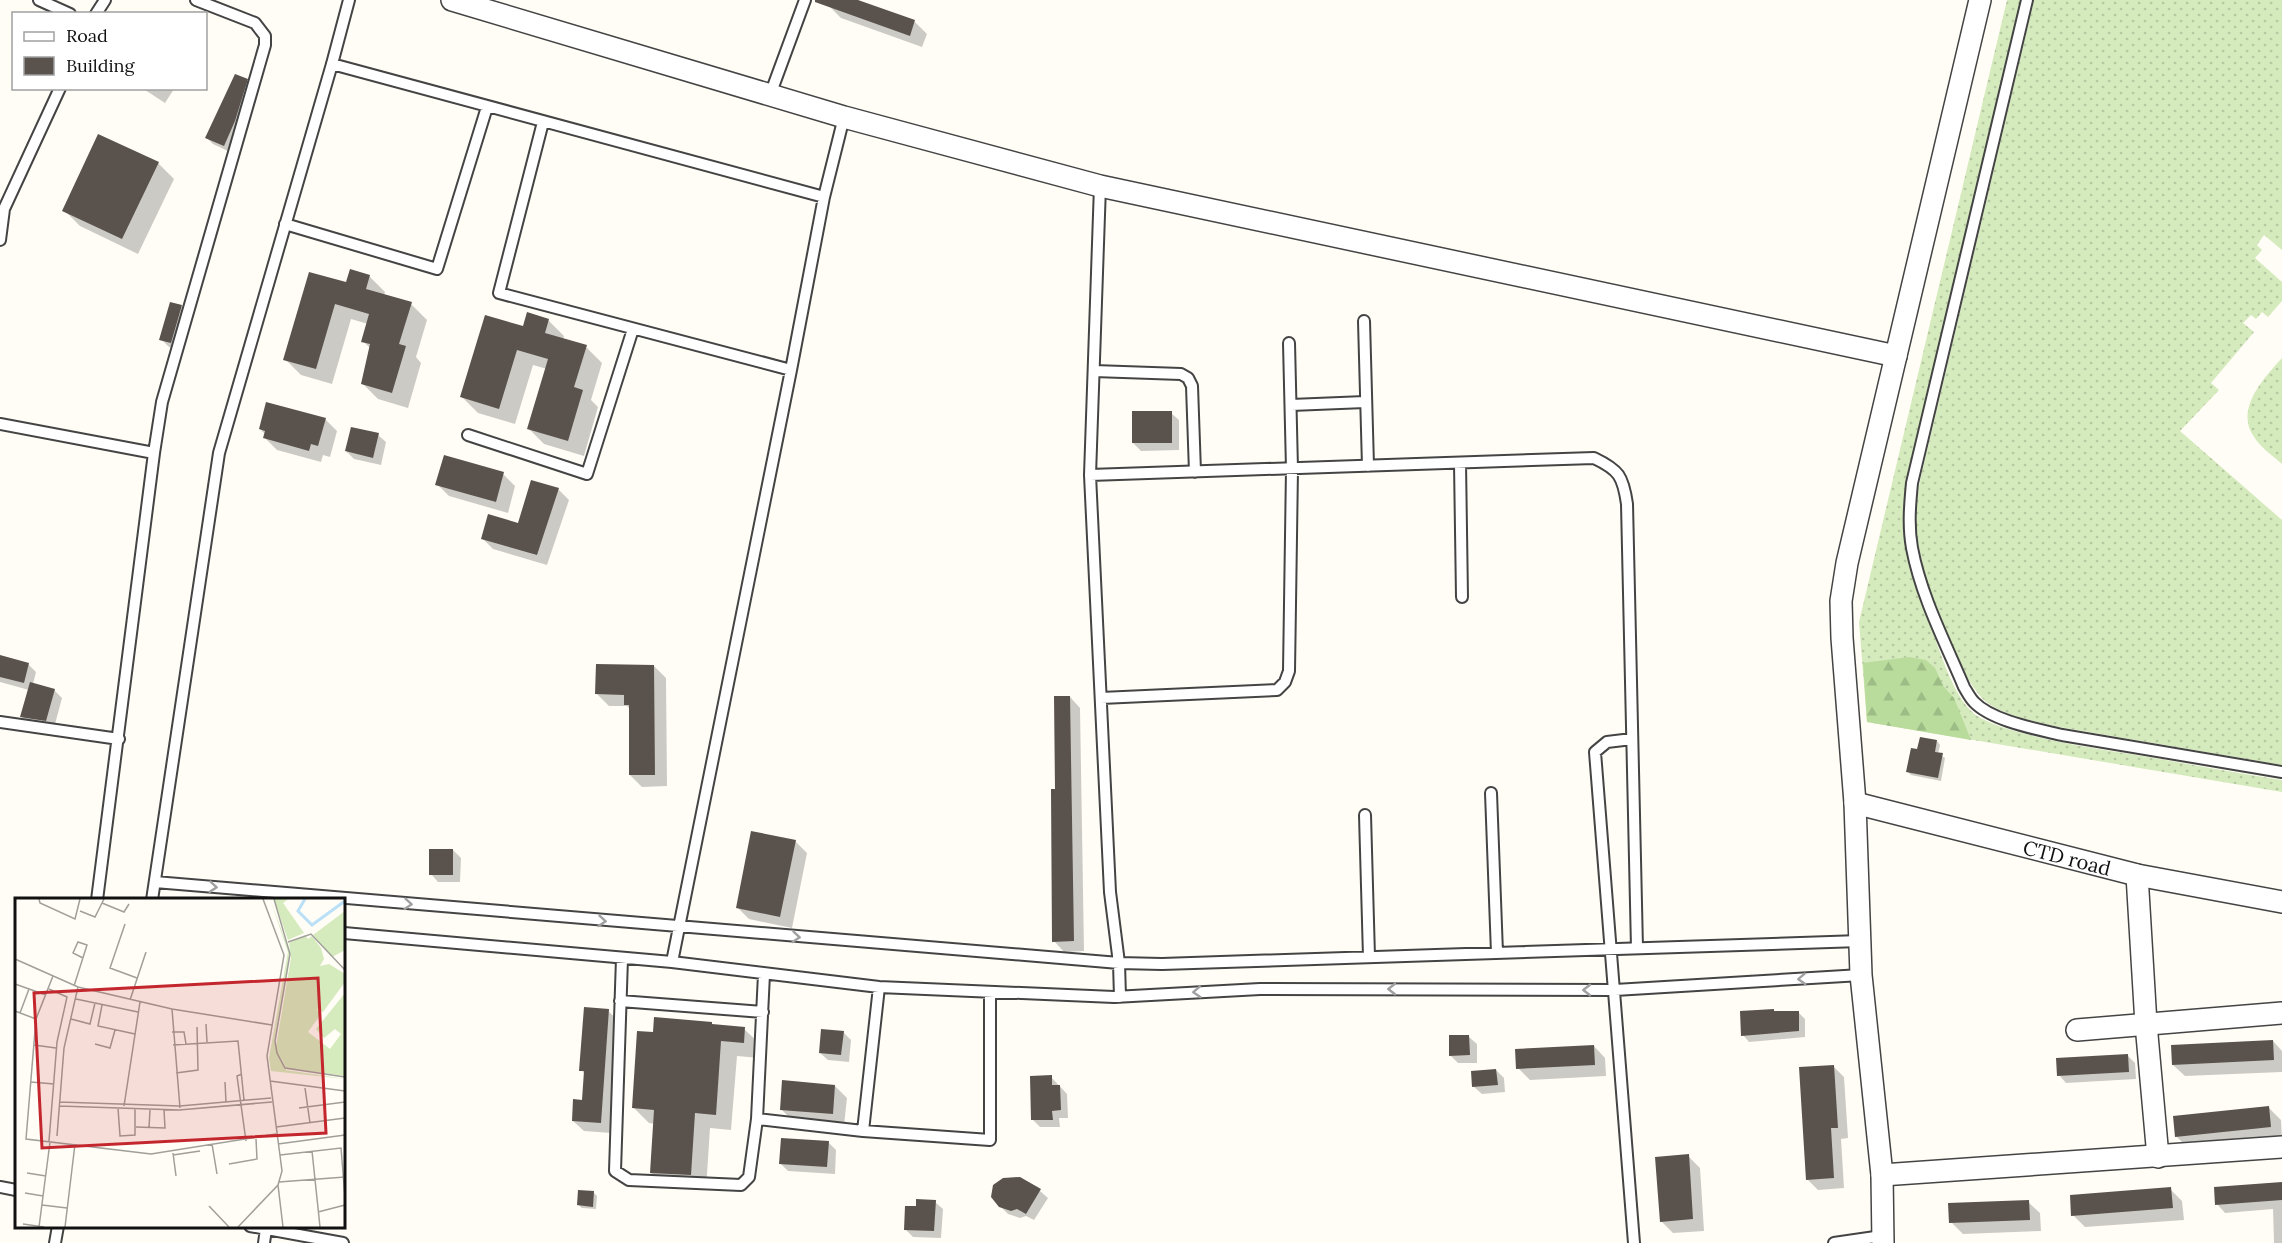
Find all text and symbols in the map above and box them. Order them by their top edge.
legend [12,12,207,90]
text: Road [66,24,108,47]
text: Building [66,54,136,77]
street label: CTD road [2021,834,2114,880]
one-way arrow [209,881,218,894]
one-way arrow [403,897,412,910]
inset map [15,898,345,1228]
one-way arrow [597,914,606,927]
one-way arrow [792,930,801,943]
one-way arrow [1798,972,1807,985]
one-way arrow [1387,983,1396,995]
one-way arrow [1582,984,1591,996]
one-way arrow [1192,986,1201,999]

